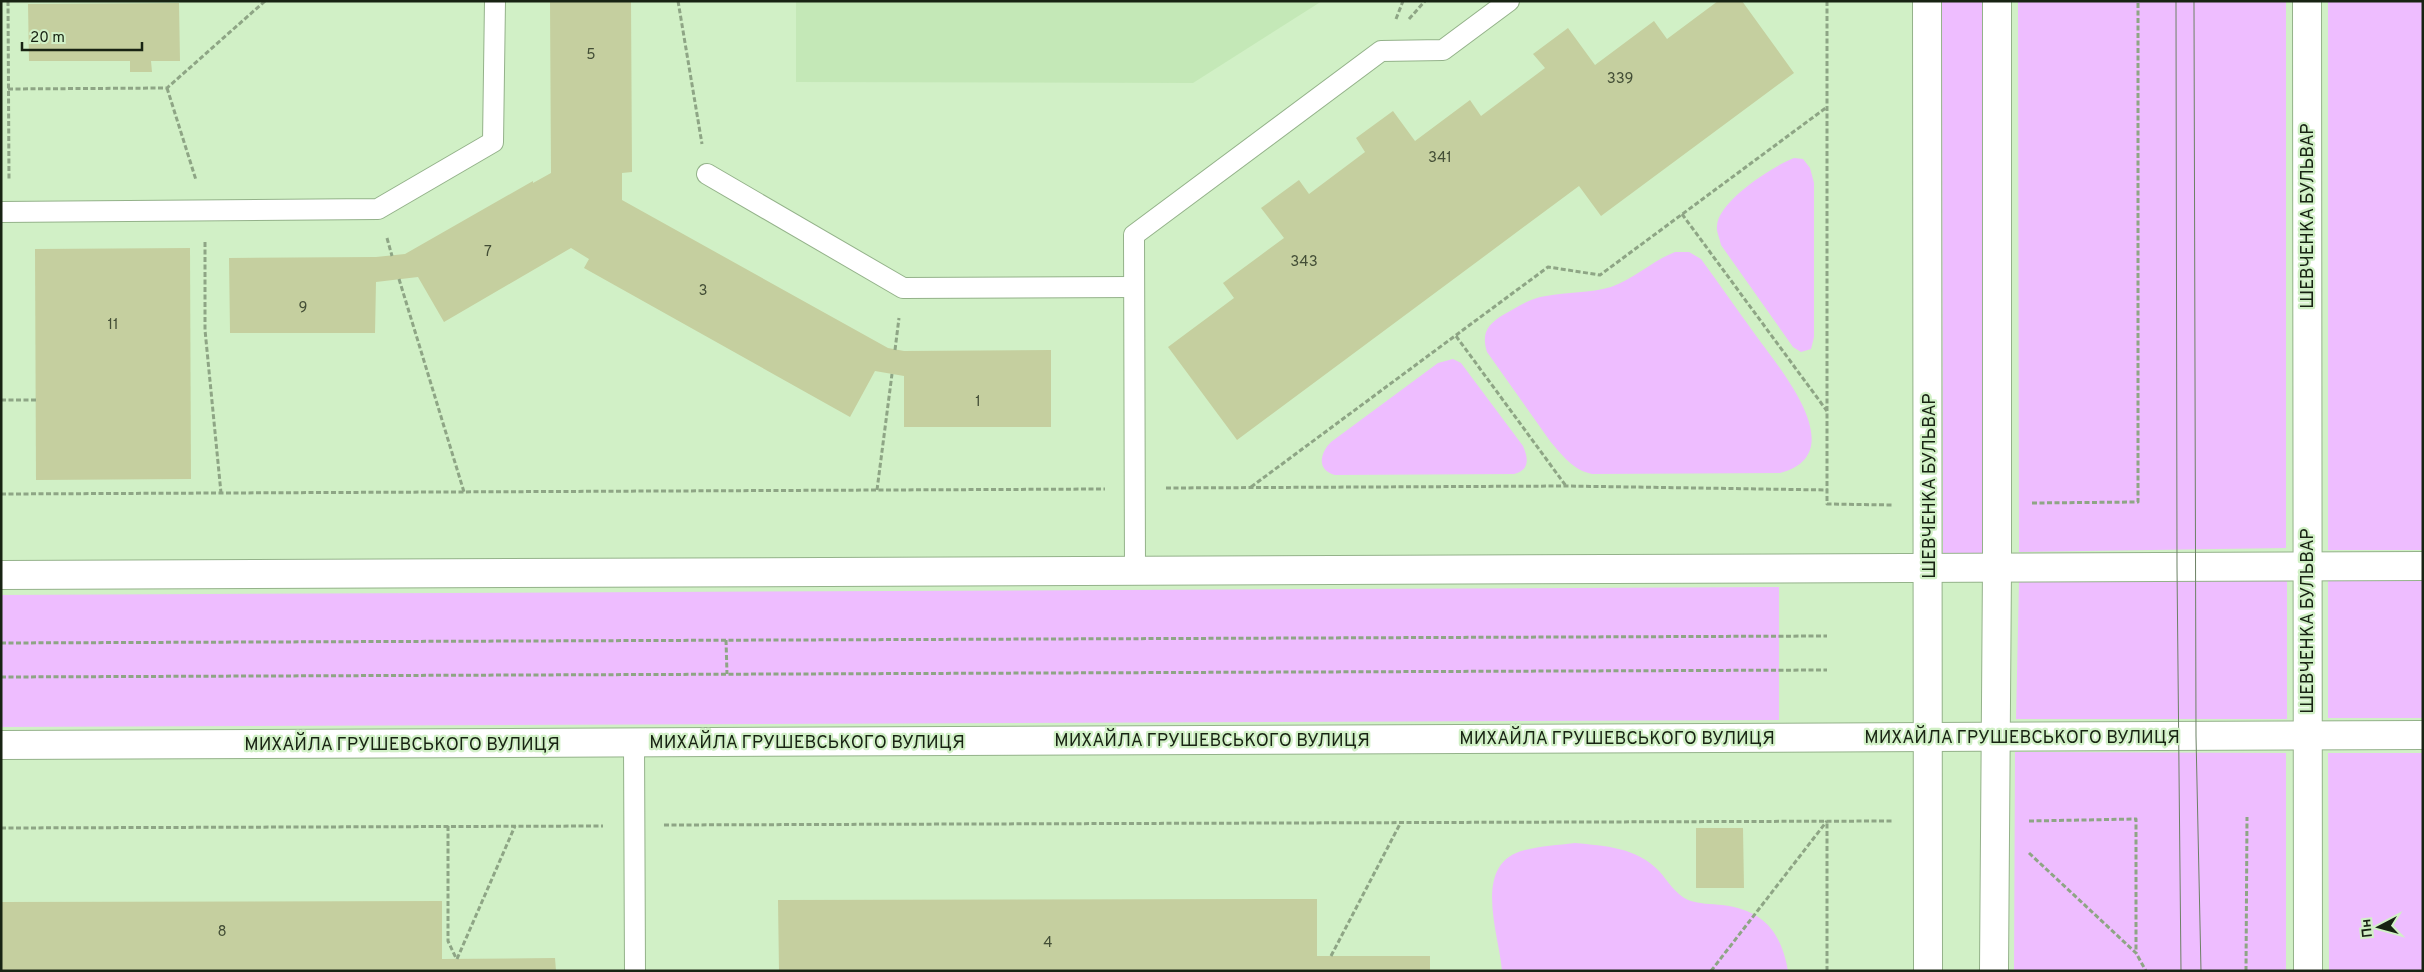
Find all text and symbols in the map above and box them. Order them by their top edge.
scale bar [22,20,142,52]
text: 20 m [30,29,65,48]
house number: 5 [586,46,596,65]
house number: 339 [1607,70,1633,89]
street label: ШЕВЧЕНКА БУЛЬВАР [2297,123,2320,309]
house number: 341 [1428,149,1452,168]
house number: 7 [484,243,492,262]
house number: 343 [1290,253,1318,272]
house number: 3 [698,282,708,301]
house number: 9 [299,299,307,318]
house number: 11 [107,316,119,335]
house number: 1 [975,393,981,412]
street label: ШЕВЧЕНКА БУЛЬВАР [1919,393,1942,579]
street label: ШЕВЧЕНКА БУЛЬВАР [2297,528,2320,714]
street label: МИХАЙЛА ГРУШЕВСЬКОГО ВУЛИЦЯ [1864,725,2180,750]
street label: МИХАЙЛА ГРУШЕВСЬКОГО ВУЛИЦЯ [1459,726,1775,751]
street label: МИХАЙЛА ГРУШЕВСЬКОГО ВУЛИЦЯ [1054,728,1370,753]
street label: МИХАЙЛА ГРУШЕВСЬКОГО ВУЛИЦЯ [649,730,965,755]
street label: МИХАЙЛА ГРУШЕВСЬКОГО ВУЛИЦЯ [244,732,560,757]
north arrow [2354,902,2404,952]
text: Пн [2358,918,2377,938]
house number: 8 [217,923,227,942]
house number: 4 [1043,934,1053,953]

